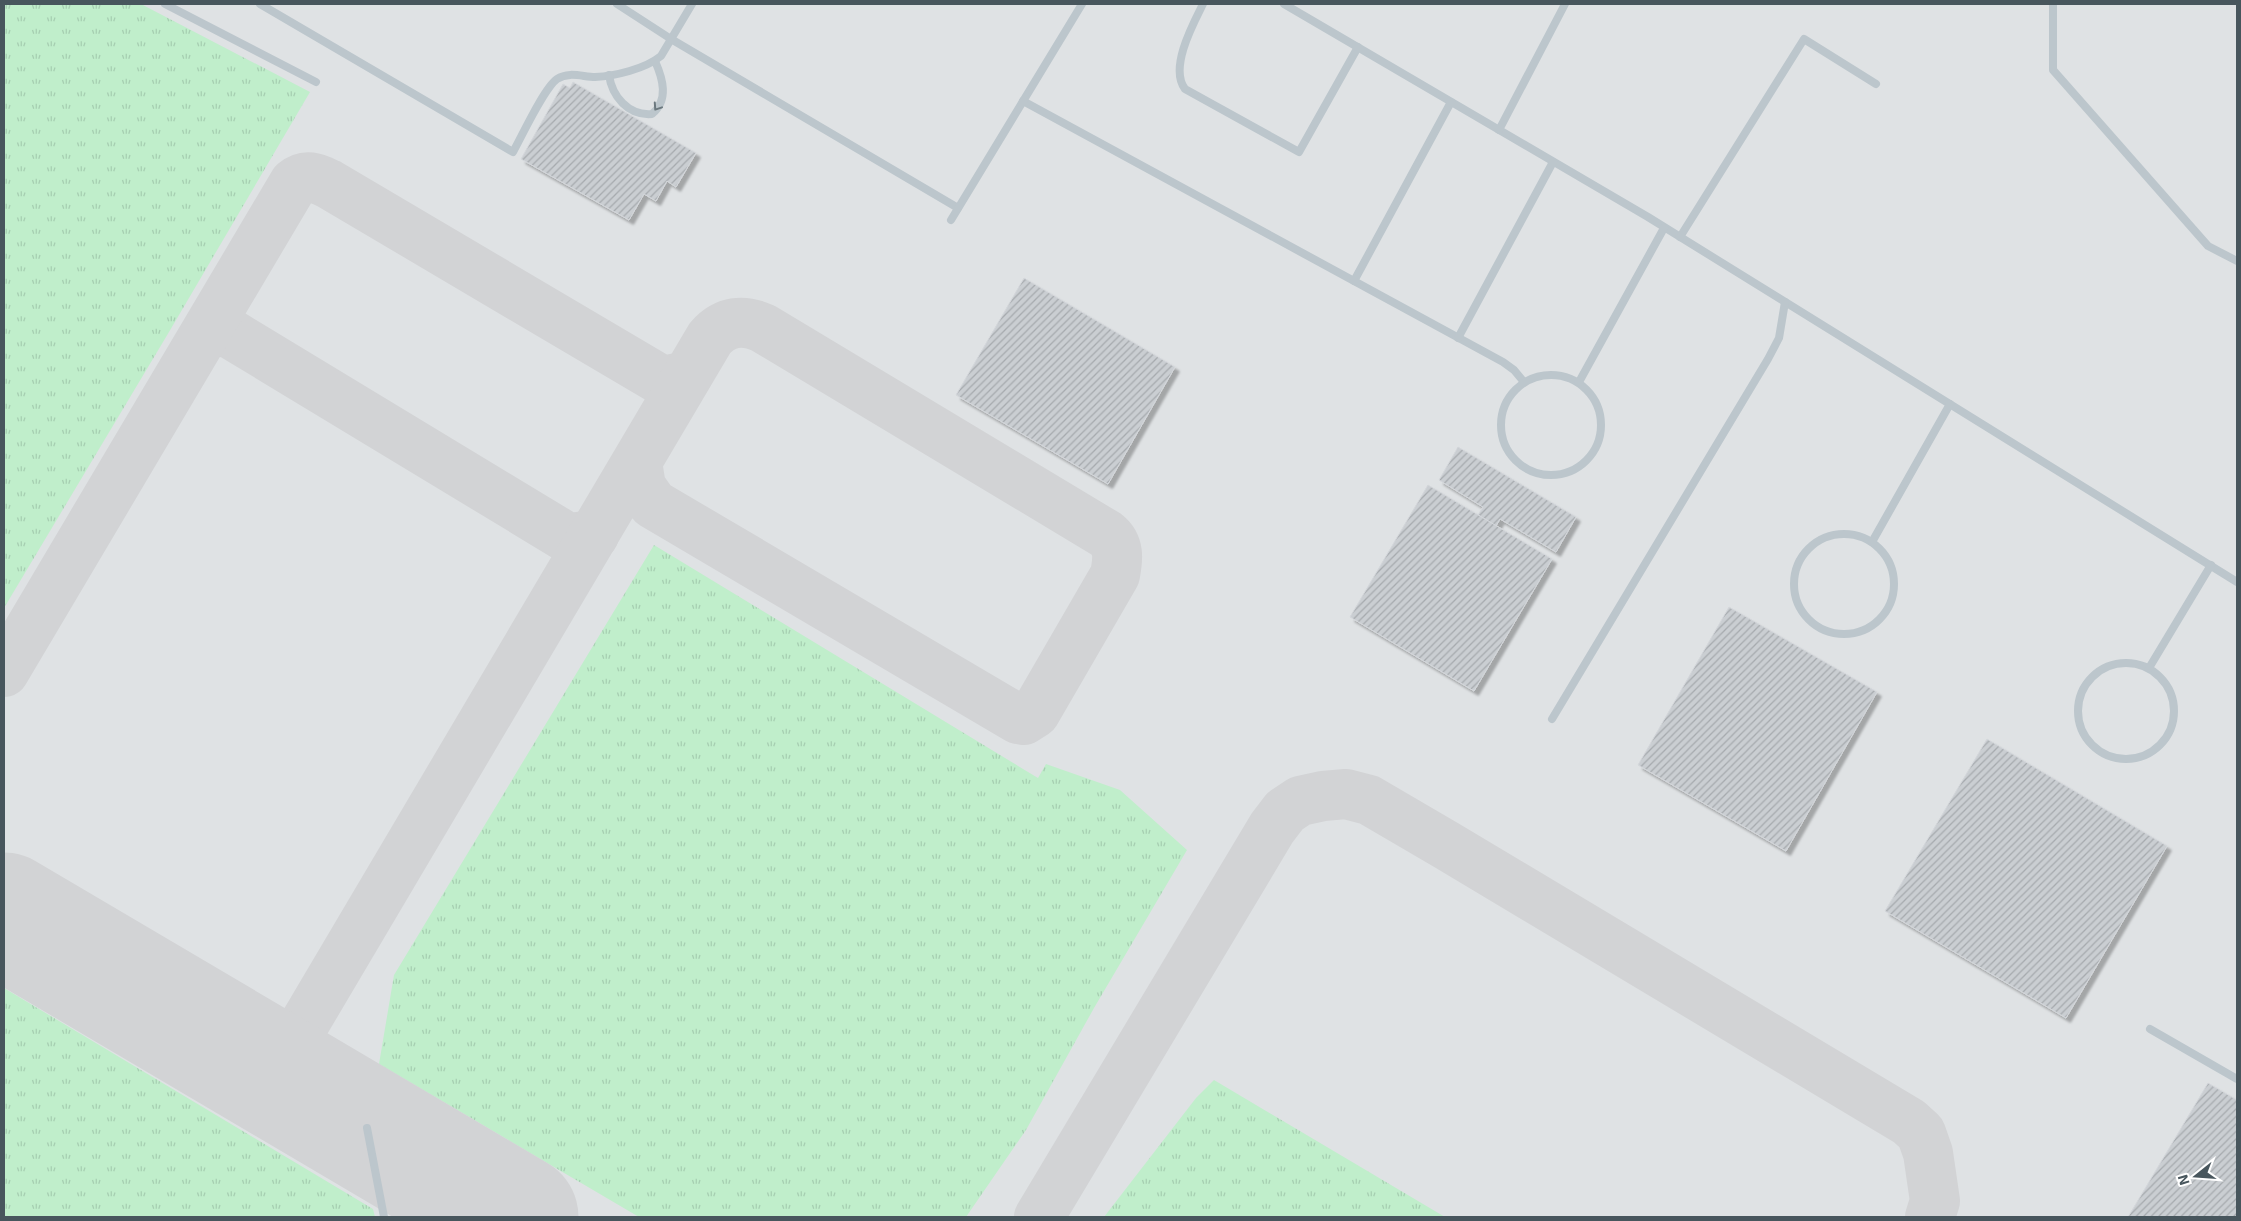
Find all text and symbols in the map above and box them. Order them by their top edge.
one-way arrow [654,102,664,111]
north arrow [2171,1151,2221,1201]
text: N [2173,1173,2193,1187]

